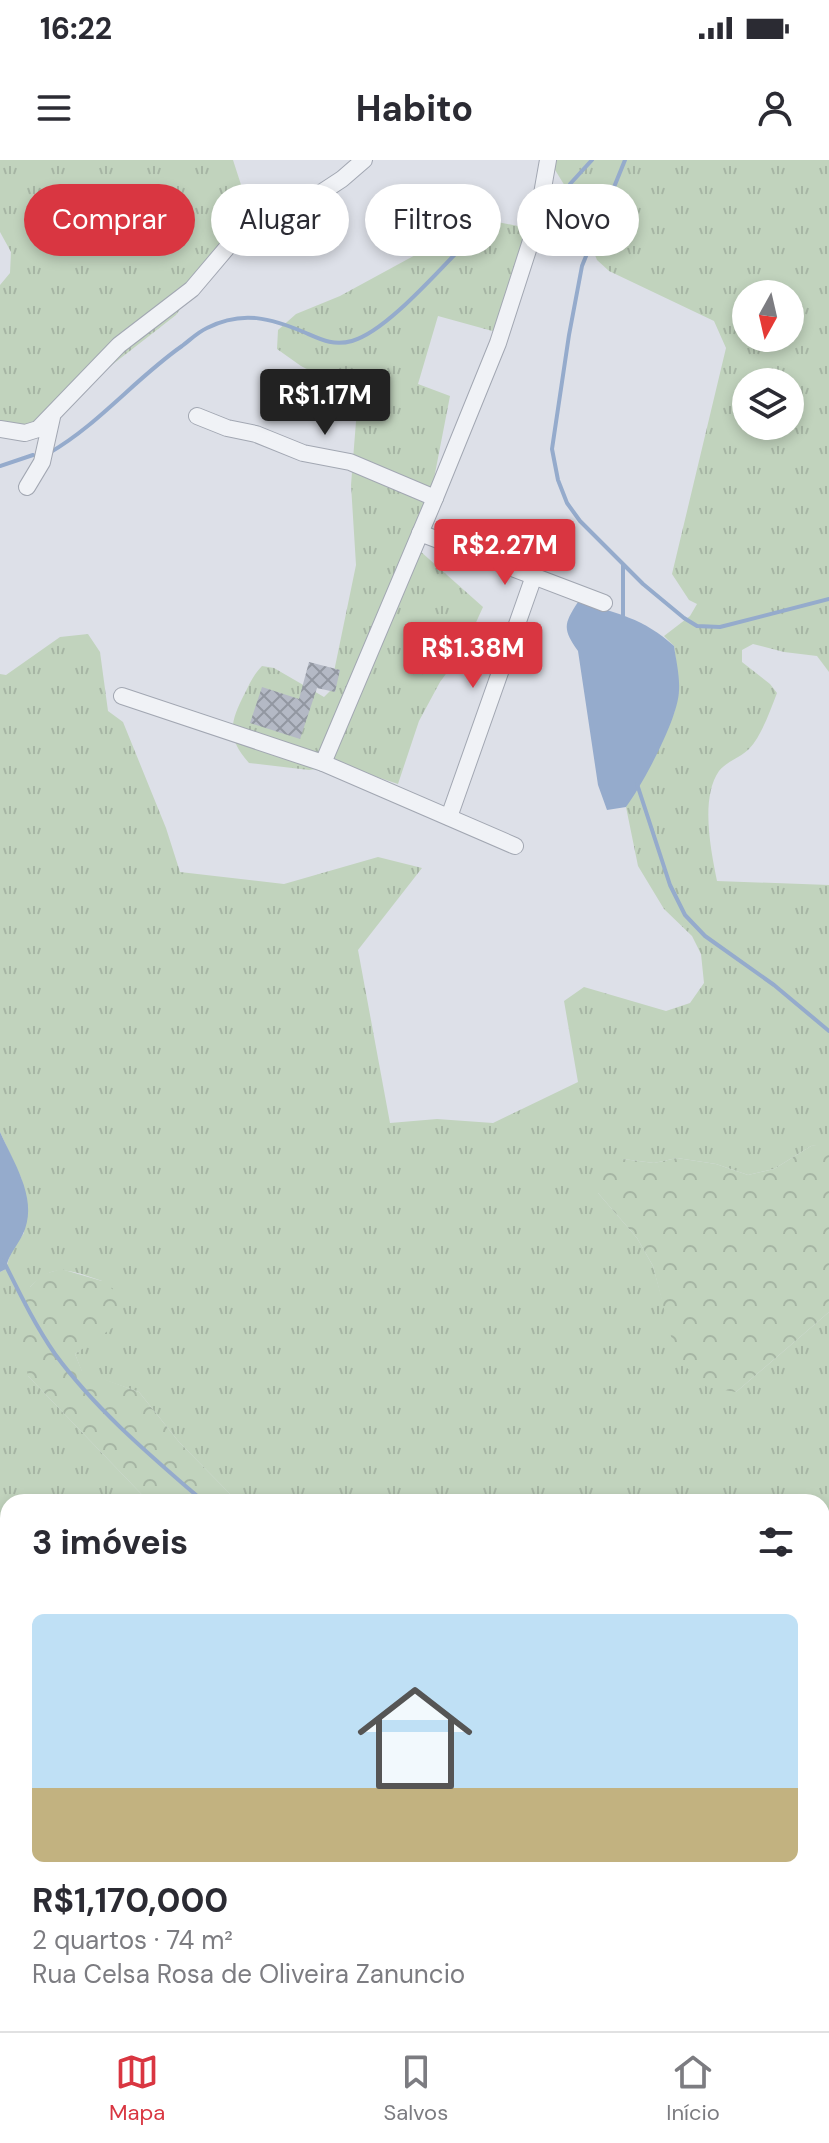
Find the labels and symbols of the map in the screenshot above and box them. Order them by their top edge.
north arrow [732,280,804,352]
pin: R$1.17M [251,369,399,437]
pin: R$2.27M [431,519,579,587]
pin: R$1.38M [399,622,547,690]

